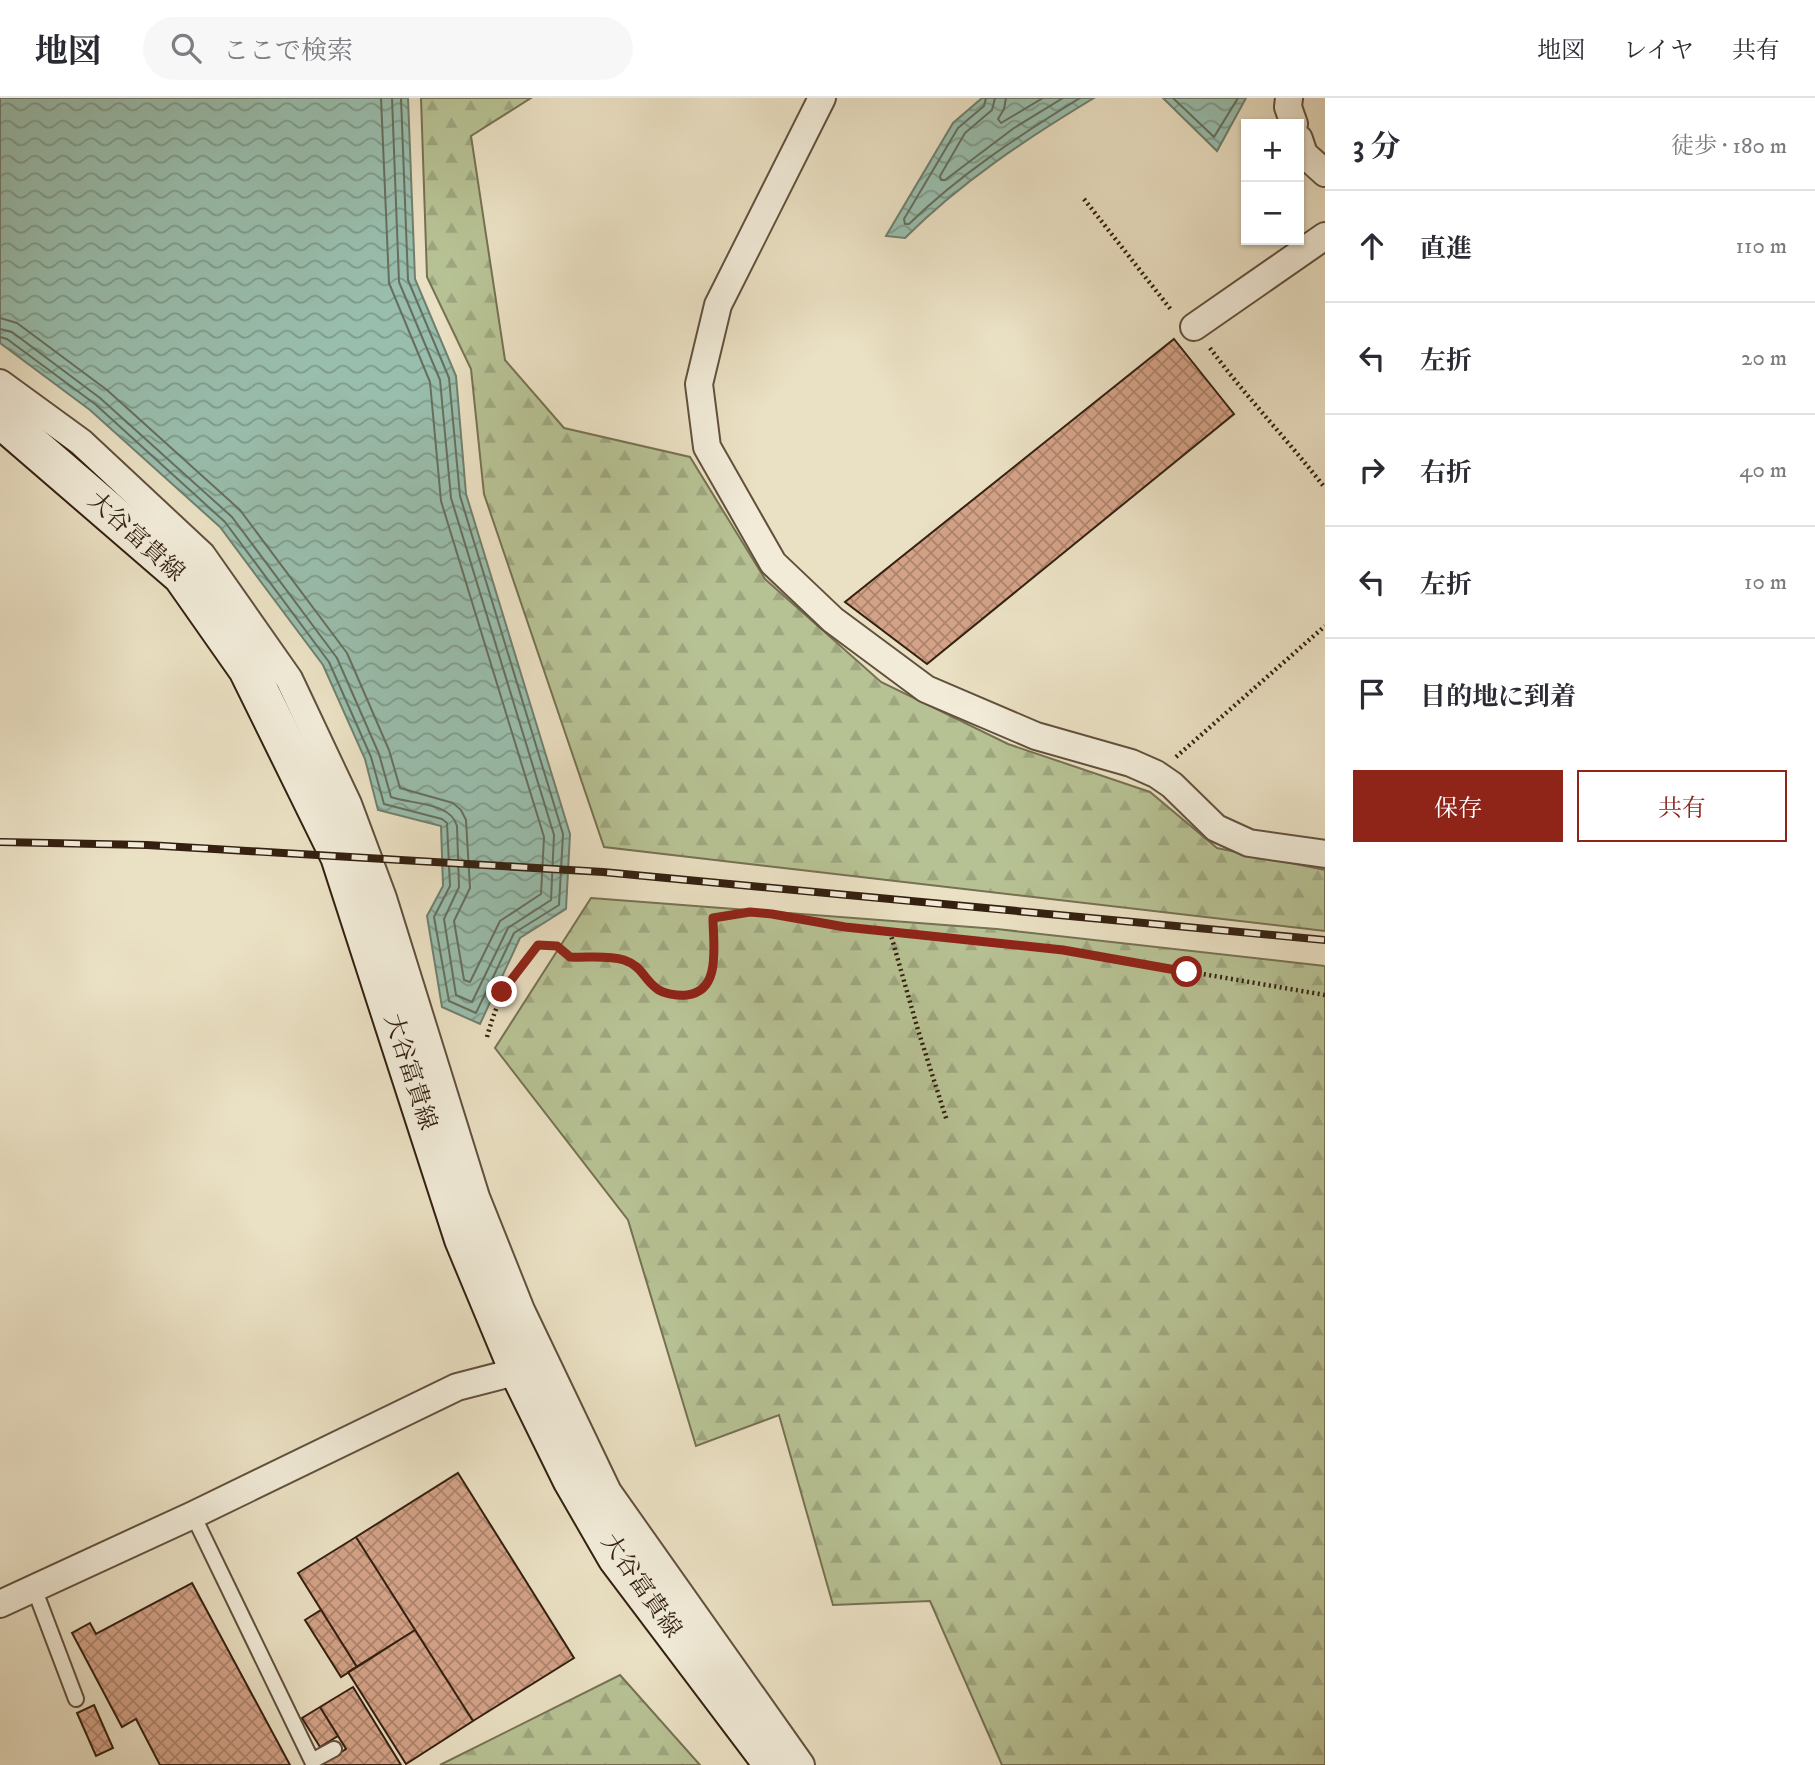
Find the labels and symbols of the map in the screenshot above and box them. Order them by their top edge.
street label: 大谷富貴線 [81,486,191,588]
route start [1171,956,1202,987]
route end [486,976,517,1007]
street label: 大谷富貴線 [377,1010,443,1134]
street label: 大谷富貴線 [594,1528,688,1644]

